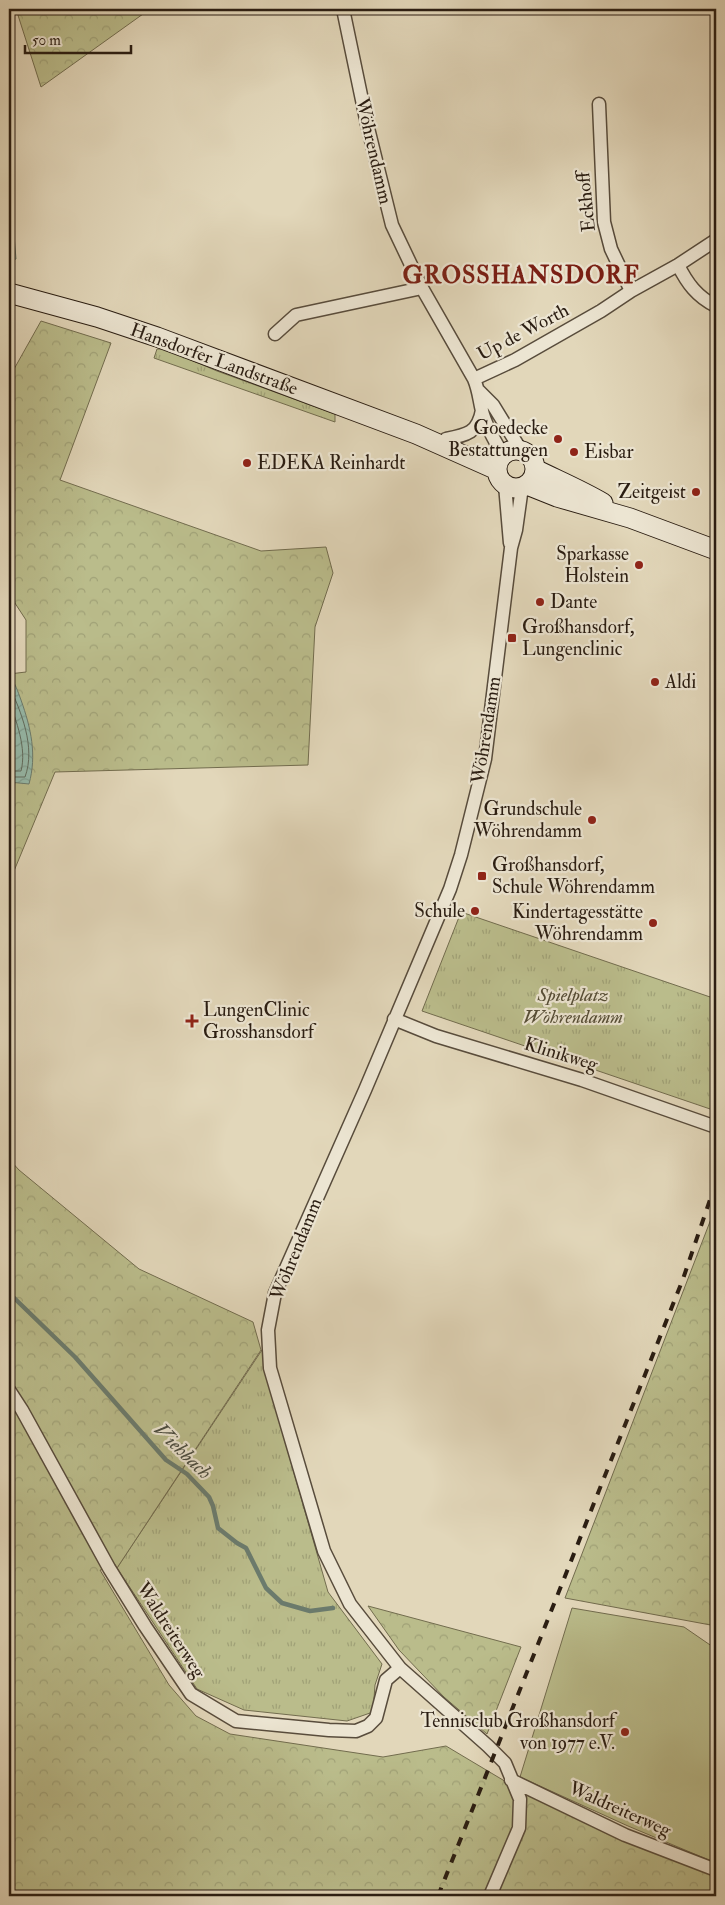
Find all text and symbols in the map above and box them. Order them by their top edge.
scale bar [25,22,131,54]
text: 50 m [32,31,61,50]
street label: Wöhrendamm [350,95,398,207]
street label: Eckhoff [571,168,601,233]
district label: GROSSHANSDORF [403,260,639,291]
street label: Up de Worth [473,298,573,367]
street label: Hansdorfer Landstraße [127,317,301,401]
place label: Goedecke Bestattungen [448,416,548,462]
marker: Goedecke Bestattungen [552,433,564,445]
place label: Eisbar [584,440,633,464]
marker: Eisbar [568,446,580,458]
place label: EDEKA Reinhardt [257,451,405,475]
marker: EDEKA Reinhardt [241,457,253,469]
place label: Zeitgeist [618,480,686,504]
marker: Zeitgeist [690,486,702,498]
place label: Sparkasse Holstein [556,542,629,588]
marker: Sparkasse Holstein [633,559,645,571]
place label: Dante [550,590,597,614]
marker: Dante [534,596,546,608]
place label: Großhansdorf, Lungenclinic [522,615,634,661]
marker: Großhansdorf, Lungenclinic [506,632,518,644]
place label: Aldi [664,670,696,694]
street label: Wöhrendamm [466,674,506,786]
marker: Aldi [649,676,661,688]
place label: Grundschule Wöhrendamm [473,797,582,843]
marker: Grundschule Wöhrendamm [586,814,598,826]
place label: Großhansdorf, Schule Wöhrendamm [492,853,655,899]
marker: Großhansdorf, Schule Wöhrendamm [476,870,488,882]
place label: Schule [414,899,465,923]
place label: Kindertagesstätte Wöhrendamm [512,900,643,946]
marker: Schule [469,905,481,917]
marker: Kindertagesstätte Wöhrendamm [647,917,659,929]
park label: Spielplatz Wöhrendamm [523,983,623,1029]
place label: LungenClinic Grosshansdorf [203,998,317,1044]
marker: LungenClinic Grosshansdorf [185,1014,199,1028]
street label: Klinikweg [521,1031,601,1077]
street label: Wöhrendamm [264,1194,327,1305]
water label: Viehbach [149,1417,217,1485]
street label: Waldreiterweg [131,1577,211,1683]
place label: Tennisclub Großhansdorf von 1977 e.V. [421,1709,618,1755]
marker: Tennisclub Großhansdorf von 1977 e.V. [619,1726,631,1738]
street label: Waldreiterweg [564,1775,676,1843]

